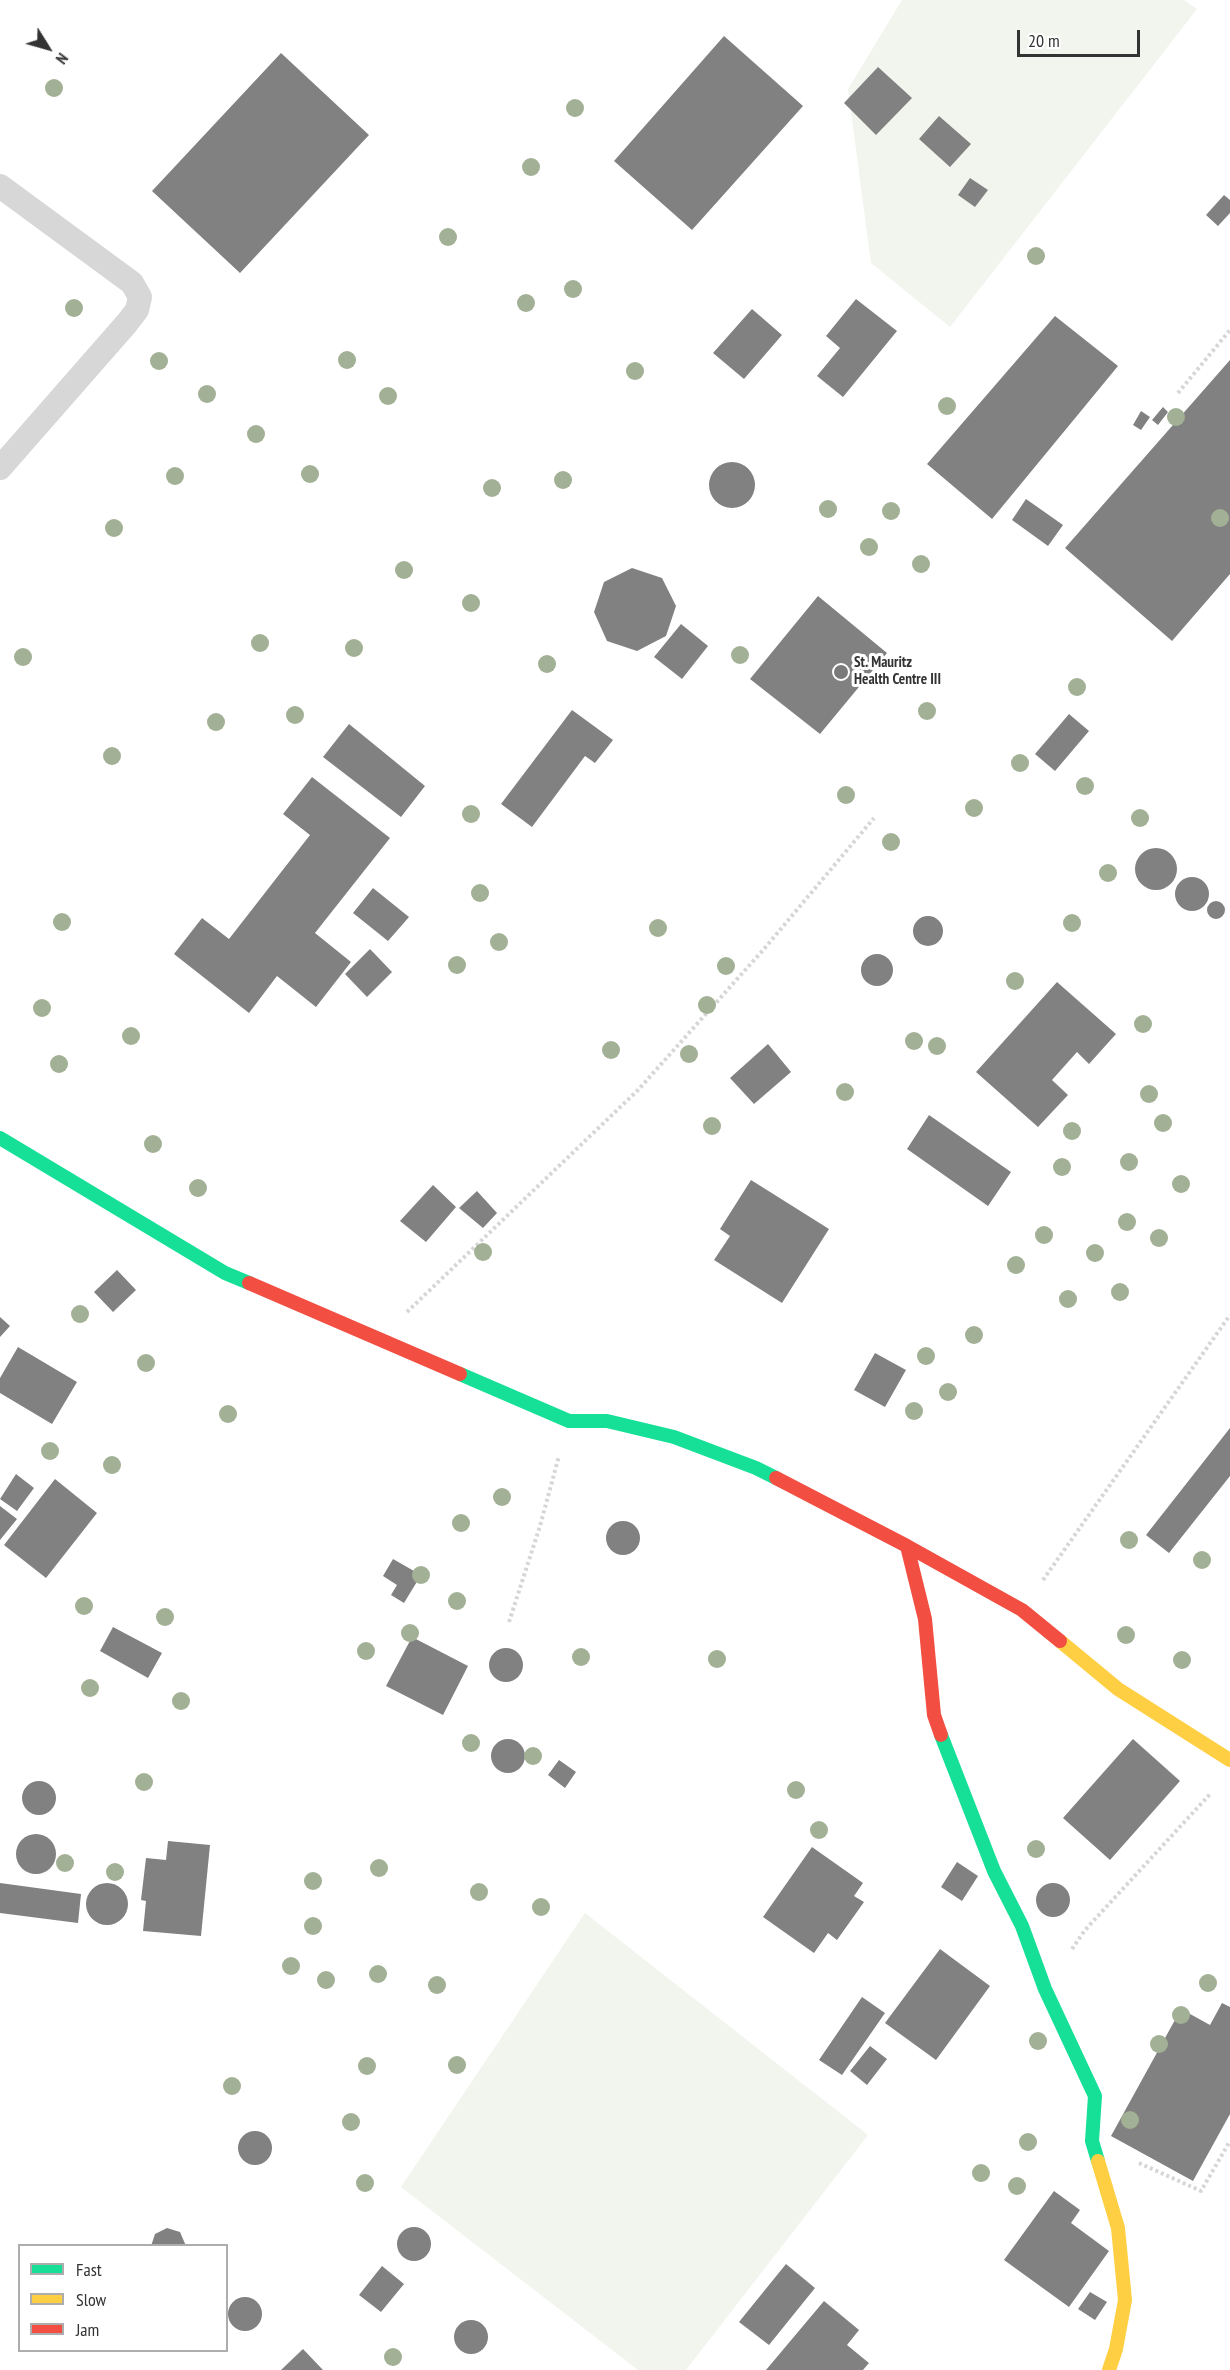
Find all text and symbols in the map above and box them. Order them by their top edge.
north arrow [18,18,78,78]
scale bar [1020,18,1143,56]
text: 20 m [1028,29,1060,52]
text: N [52,49,73,68]
place label: St. Mauritz Health Centre III [854,654,941,689]
marker: St. Mauritz Health Centre III [832,663,850,681]
legend [18,2244,228,2352]
text: Fast [76,2258,102,2281]
text: Slow [76,2288,106,2311]
text: Jam [76,2318,99,2341]

